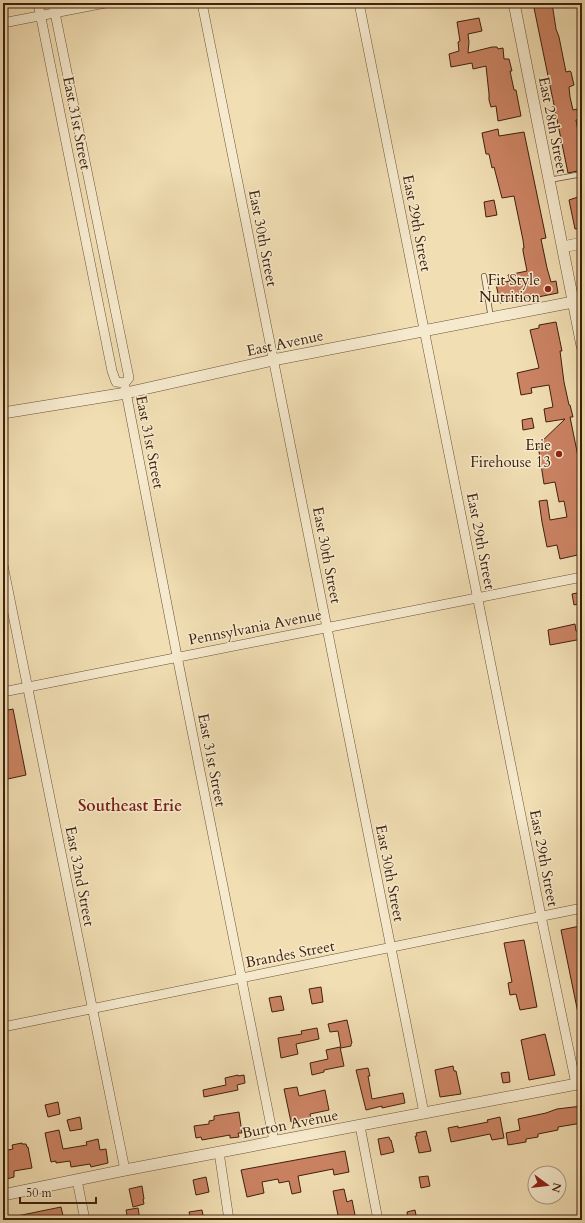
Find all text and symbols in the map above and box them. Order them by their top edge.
street label: East 31st Street [58,75,96,172]
street label: East 28th Street [534,75,572,175]
street label: East 29th Street [398,173,436,273]
street label: East 30th Street [244,188,282,288]
place label: Fit Style Nutrition [479,270,540,307]
marker: Fit Style Nutrition [543,284,553,294]
street label: East Avenue [245,325,325,361]
street label: East 31st Street [131,394,169,491]
place label: Erie Firehouse 13 [470,435,551,472]
marker: Erie Firehouse 13 [554,449,564,459]
street label: East 29th Street [462,491,500,591]
street label: East 30th Street [308,505,346,605]
street label: Pennsylvania Avenue [187,604,324,650]
street label: East 31st Street [193,712,231,809]
district label: Southeast Erie [78,795,182,817]
street label: East 29th Street [525,808,563,908]
street label: East 30th Street [371,823,409,923]
street label: East 32nd Street [60,824,100,928]
street label: Brandes Street [244,935,337,972]
street label: Burton Avenue [240,1105,340,1143]
north arrow [527,1165,567,1205]
scale bar [20,1179,96,1205]
text: N [548,1181,565,1194]
text: 50 m [26,1185,53,1201]

